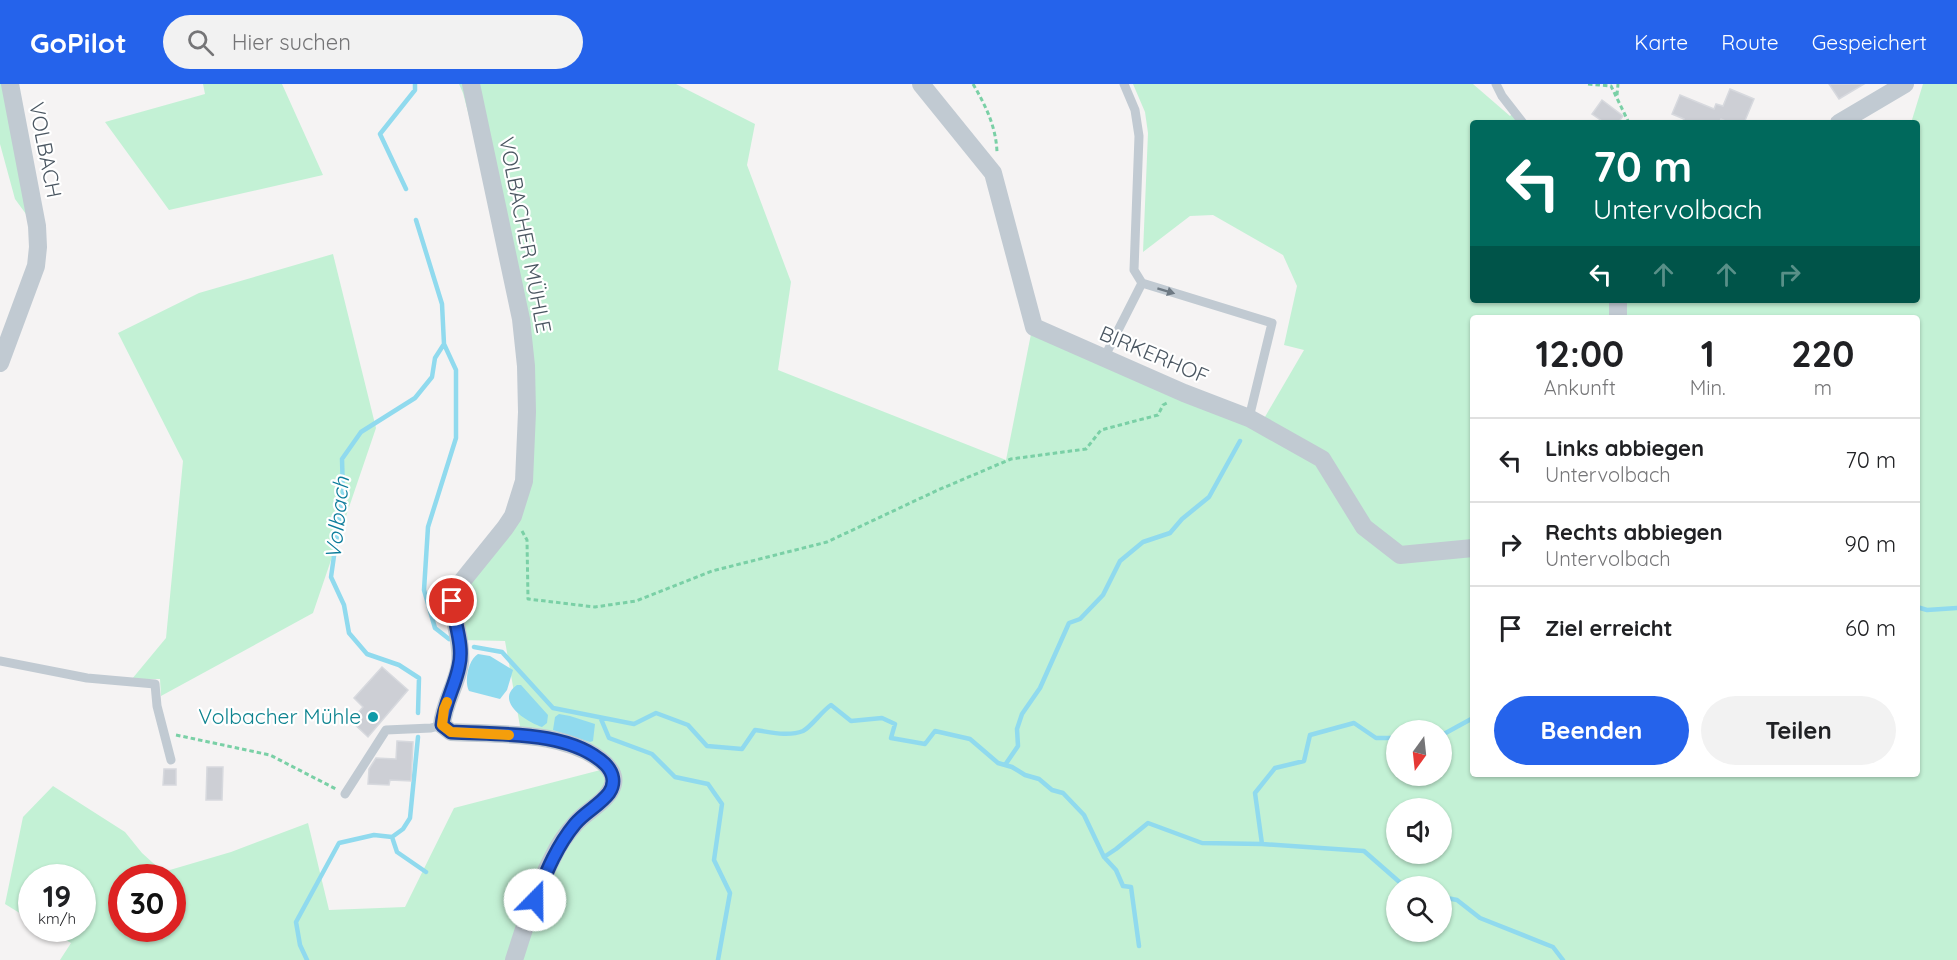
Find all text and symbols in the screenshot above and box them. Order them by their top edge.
search box [163,15,583,69]
text: GoPilot [30,25,127,60]
icon: search [184,26,217,59]
text: Hier suchen [232,28,351,56]
text: Karte [1634,29,1688,55]
text: Route [1721,29,1779,55]
text: Gespeichert [1812,29,1927,55]
street label: VOLBACH [24,100,68,200]
street label: VOLBACHER MÜHLE [494,135,558,335]
text: 70 m [1593,140,1692,193]
icon: left [1494,144,1572,222]
text: Untervolbach [1593,192,1763,226]
icon: left [1584,258,1617,291]
icon: ahead [1647,258,1680,291]
icon: ahead [1710,258,1743,291]
icon: right [1773,258,1806,291]
one-way arrow [1158,287,1176,296]
street label: BIRKERHOF [1096,319,1213,389]
text: 12:00 [1536,331,1624,376]
text: 1 [1701,331,1715,376]
text: 220 [1791,331,1854,376]
text: Ankunft [1544,375,1616,400]
text: Min. [1690,375,1726,400]
text: m [1814,375,1832,400]
text: Links abbiegen [1545,434,1704,462]
icon: left [1494,444,1527,477]
text: 70 m [1846,446,1896,474]
text: Untervolbach [1545,462,1671,487]
water label: Volbach [319,475,355,561]
text: Rechts abbiegen [1545,518,1723,546]
icon: right [1494,528,1527,561]
text: 90 m [1845,530,1896,558]
text: Untervolbach [1545,546,1671,571]
pin [426,575,477,626]
icon: arrive [435,584,468,617]
icon: arrive [1494,612,1527,645]
text: Ziel erreicht [1545,614,1673,642]
text: 60 m [1845,614,1896,642]
button: Beenden [1494,696,1689,765]
button: Teilen [1701,696,1896,765]
place label: Volbacher Mühle [198,703,361,729]
marker: Volbacher Mühle [366,710,380,724]
north arrow [1386,720,1452,786]
map controls [1386,720,1452,942]
button: sound [1386,798,1452,864]
speed limit sign: 30 [108,864,186,942]
position arrow [503,868,567,932]
button: search [1386,876,1452,942]
text: 19 [43,877,71,915]
text: km/h [38,909,76,928]

